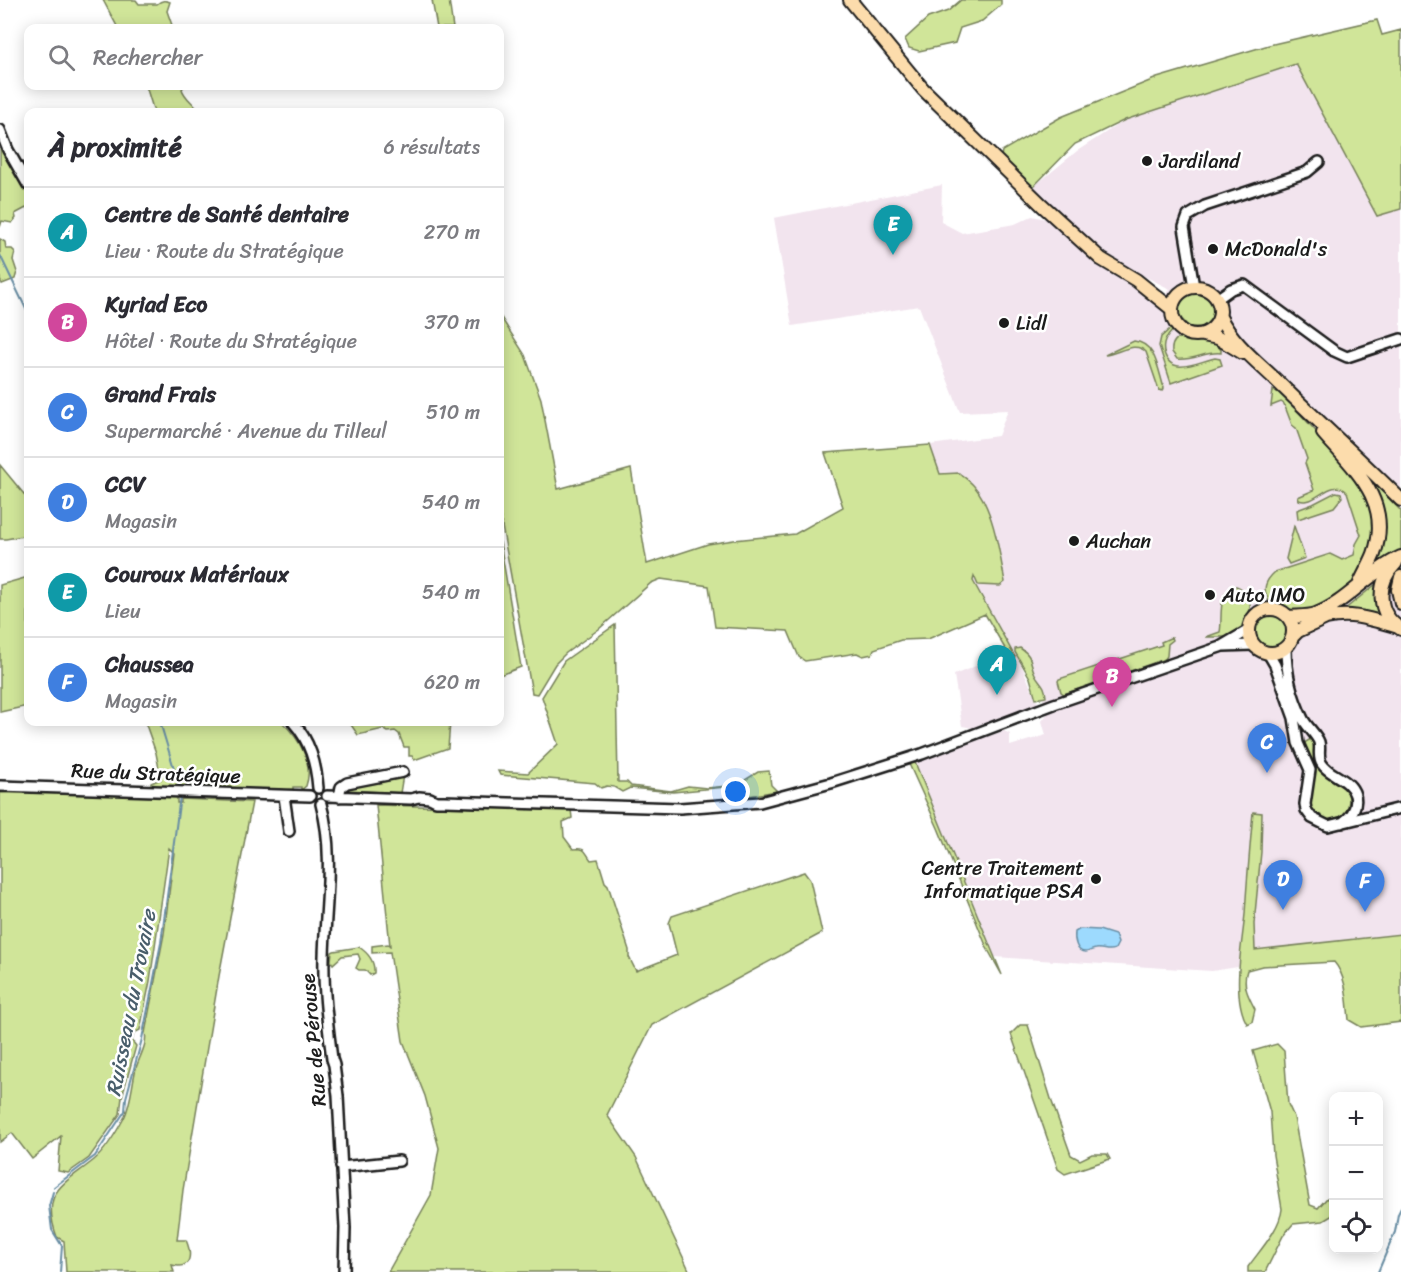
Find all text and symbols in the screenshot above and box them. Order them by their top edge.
search box [24,24,504,90]
text: Rechercher [93,38,203,77]
icon: search [45,41,78,74]
text: À proximité [48,124,182,170]
text: 6 résultats [384,130,480,165]
place label: Jardiland [1158,144,1241,179]
marker: Jardiland [1140,154,1154,168]
text: Centre de Santé dentaire [105,195,349,234]
pin: E [874,206,912,255]
text: A [61,215,74,250]
text: 270 m [424,215,480,250]
place label: McDonald's [1225,232,1328,267]
text: Lieu · Route du Stratégique [105,234,344,269]
marker: McDonald's [1206,242,1220,256]
text: Kyriad Eco [105,285,207,324]
text: B [61,305,74,340]
text: 370 m [424,305,480,340]
place label: Lidl [1016,306,1048,341]
marker: Lidl [997,316,1011,330]
text: Hôtel · Route du Stratégique [105,324,357,359]
text: Grand Frais [105,375,216,414]
text: C [61,395,74,430]
text: 510 m [426,395,480,430]
text: Supermarché · Avenue du Tilleul [105,414,387,449]
text: CCV [105,465,146,504]
text: D [62,485,73,520]
text: 540 m [422,485,480,520]
text: Magasin [105,504,177,539]
place label: Auchan [1085,524,1151,559]
marker: Auchan [1067,534,1081,548]
text: Couroux Matériaux [105,555,289,594]
text: E [62,575,73,610]
text: 540 m [422,575,480,610]
place label: Auto IMO [1221,578,1305,613]
marker: Auto IMO [1203,588,1217,602]
text: Lieu [105,594,141,629]
text: Chaussea [105,645,194,684]
pin: A [978,646,1016,695]
pin: B [1092,658,1132,707]
text: F [62,665,73,700]
text: 620 m [424,665,480,700]
text: Magasin [105,684,177,719]
pin: C [1248,724,1286,773]
street label: Rue du Stratégique [71,753,241,794]
your location [721,777,750,806]
place label: Centre Traitement Informatique PSA [921,851,1084,909]
pin: D [1264,860,1302,910]
pin: F [1346,862,1384,912]
marker: Centre Traitement Informatique PSA [1089,872,1103,886]
water label: Ruisseau du Trovaire [94,905,168,1099]
street label: Rue de Pérouse [290,972,337,1108]
map controls [1329,1092,1383,1254]
button: + [1329,1092,1383,1146]
button: − [1329,1146,1383,1200]
button: locate [1329,1200,1383,1254]

